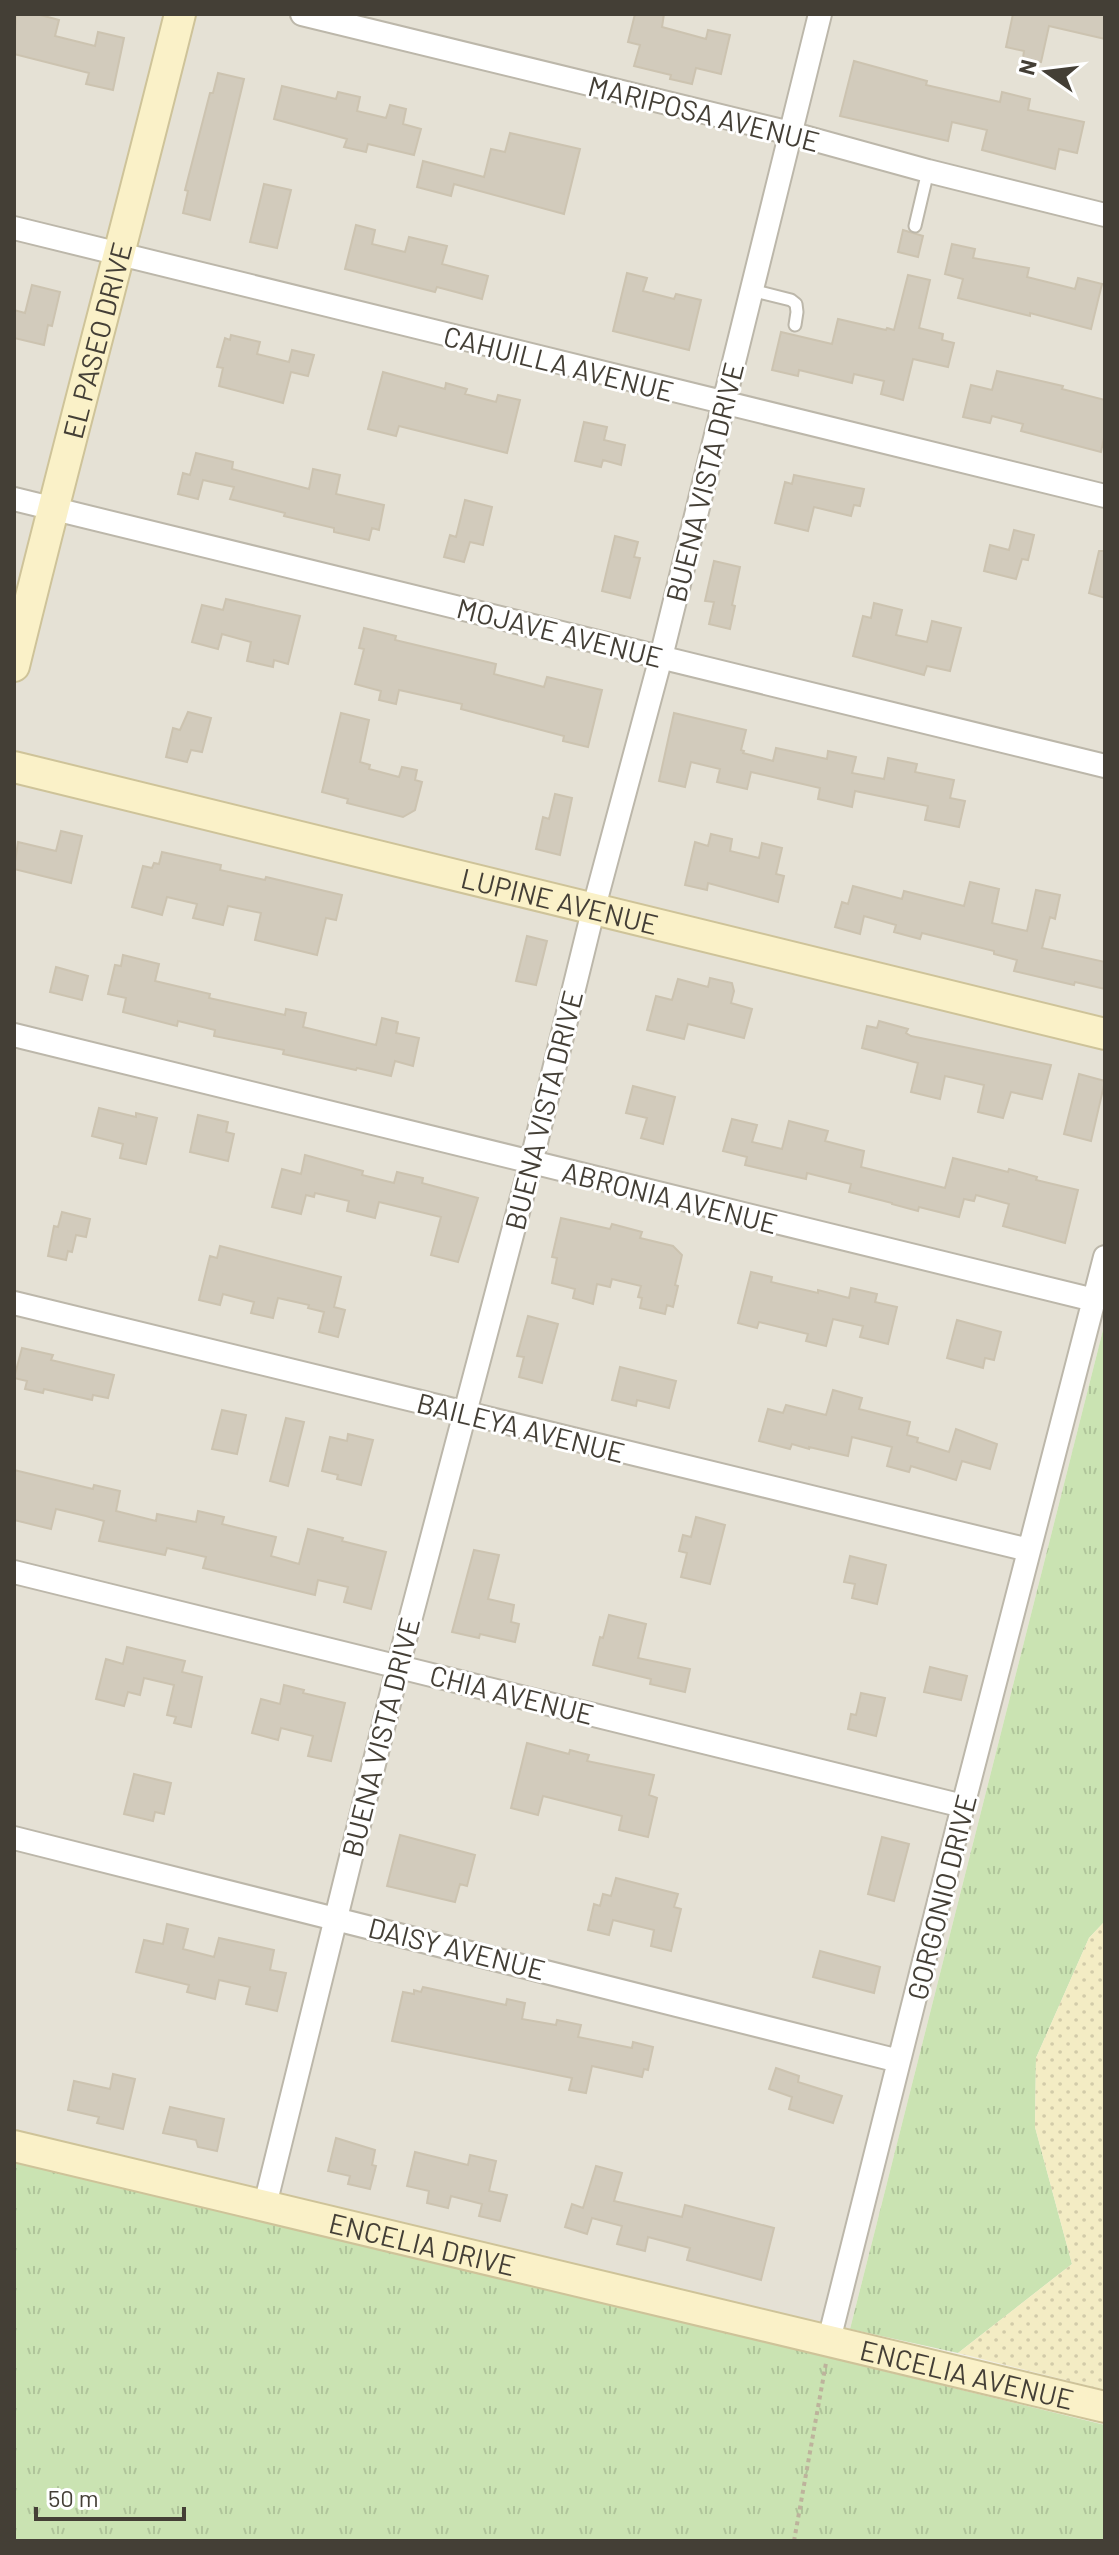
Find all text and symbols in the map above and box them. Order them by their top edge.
north arrow [1007,32,1087,112]
text: N [1012,57,1041,77]
street label: MARIPOSA AVENUE [585,68,823,158]
street label: EL PASEO DRIVE [55,239,138,442]
street label: CAHUILLA AVENUE [440,318,678,408]
street label: BUENA VISTA DRIVE [658,359,750,605]
street label: MOJAVE AVENUE [454,590,666,674]
street label: LUPINE AVENUE [458,860,662,941]
street label: BUENA VISTA DRIVE [497,987,589,1233]
street label: ABRONIA AVENUE [559,1154,781,1240]
street label: BAILEYA AVENUE [414,1385,628,1469]
street label: BUENA VISTA DRIVE [334,1614,426,1860]
street label: CHIA AVENUE [426,1657,598,1731]
street label: GORGONIO DRIVE [899,1791,983,2003]
street label: DAISY AVENUE [365,1910,549,1986]
street label: ENCELIA DRIVE [326,2205,519,2282]
street label: ENCELIA AVENUE [857,2332,1077,2416]
scale bar [36,2471,184,2521]
text: 50 m [48,2483,99,2512]

